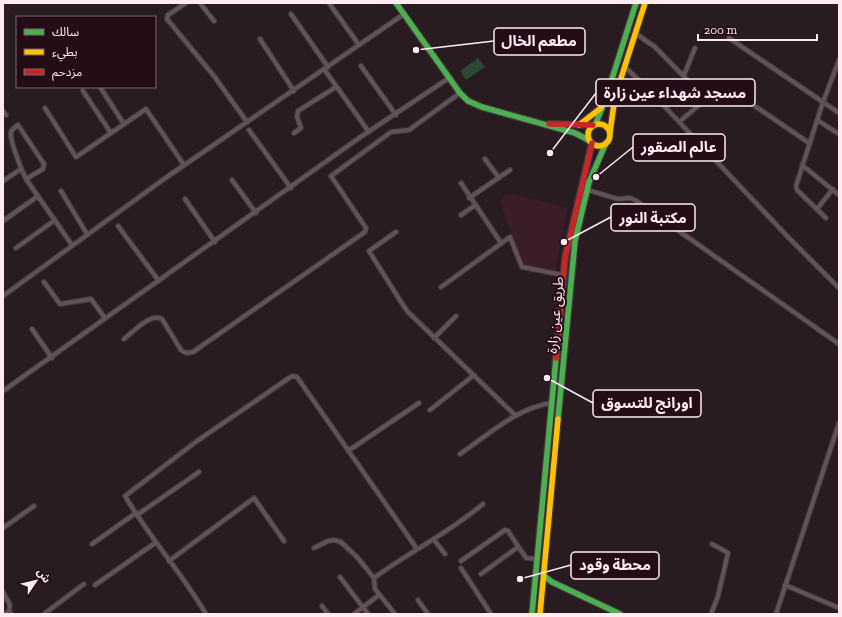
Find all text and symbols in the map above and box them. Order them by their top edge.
legend [16,16,156,88]
scale bar [698,16,817,42]
text: 200 m [704,23,738,37]
text: سالك [52,25,79,39]
callout: مطعم الخال [494,28,585,55]
text: مطعم الخال [501,32,577,52]
text: بطيء [52,45,78,62]
text: مزدحم [52,65,82,81]
callout: مسجد شهداء عين زارة [596,79,755,106]
text: مسجد شهداء عين زارة [604,84,746,102]
callout: عالم الصقور [633,134,725,161]
text: عالم الصقور [640,138,717,158]
callout: مكتبة النور [611,204,695,231]
text: مكتبة النور [618,209,687,227]
street label: طريق عين زارة [544,276,568,354]
callout: اورانج للتسوق [593,390,701,417]
text: اورانج للتسوق [601,394,693,414]
callout: محطة وقود [571,552,659,579]
text: محطة وقود [579,556,651,574]
north arrow [16,561,56,601]
text: ش [34,566,53,585]

